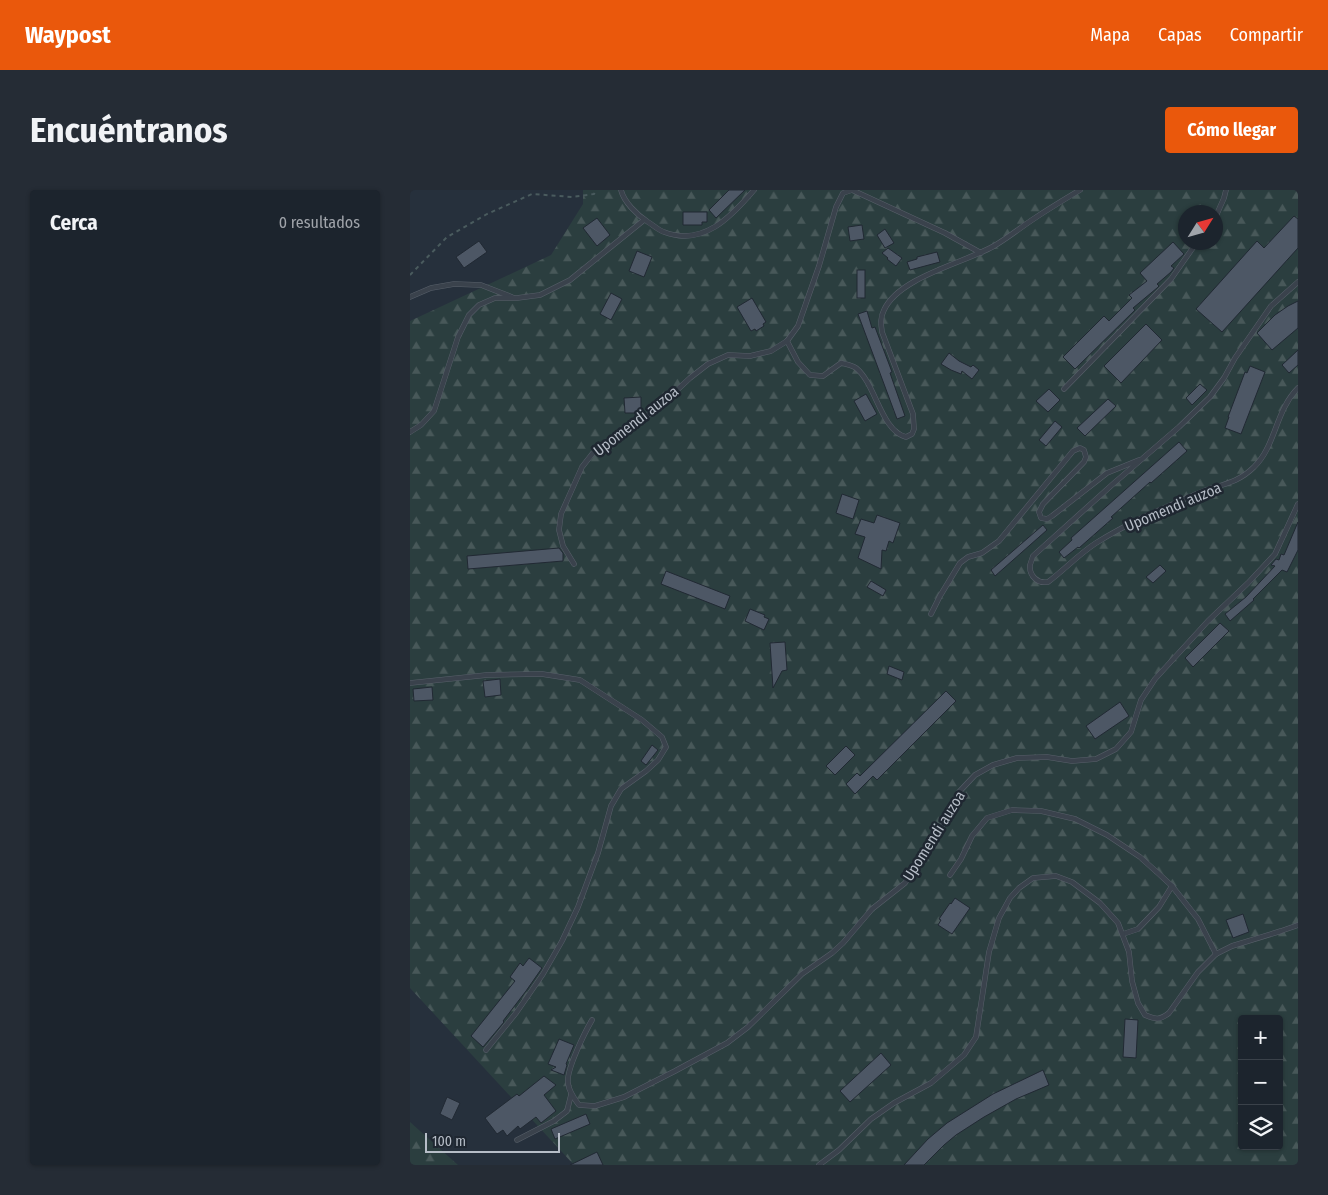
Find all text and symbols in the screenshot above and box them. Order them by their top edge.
text: Waypost [25,21,111,49]
text: Mapa [1090,24,1130,46]
text: Capas [1158,24,1202,46]
text: Compartir [1230,24,1303,46]
button: Cómo llegar [1165,107,1298,153]
text: Encuéntranos [30,109,228,151]
north arrow [1178,205,1223,250]
text: Cerca [50,210,98,236]
text: 0 resultados [279,213,360,232]
street label: Upomendi auzoa [590,382,682,460]
street label: Upomendi auzoa [1122,479,1224,535]
street label: Upomendi auzoa [899,788,969,884]
map controls [1238,1015,1283,1150]
button: + [1238,1015,1283,1060]
button: − [1238,1060,1283,1105]
button: layers [1238,1105,1283,1150]
scale bar [425,1130,560,1153]
text: 100 m [432,1133,466,1150]

